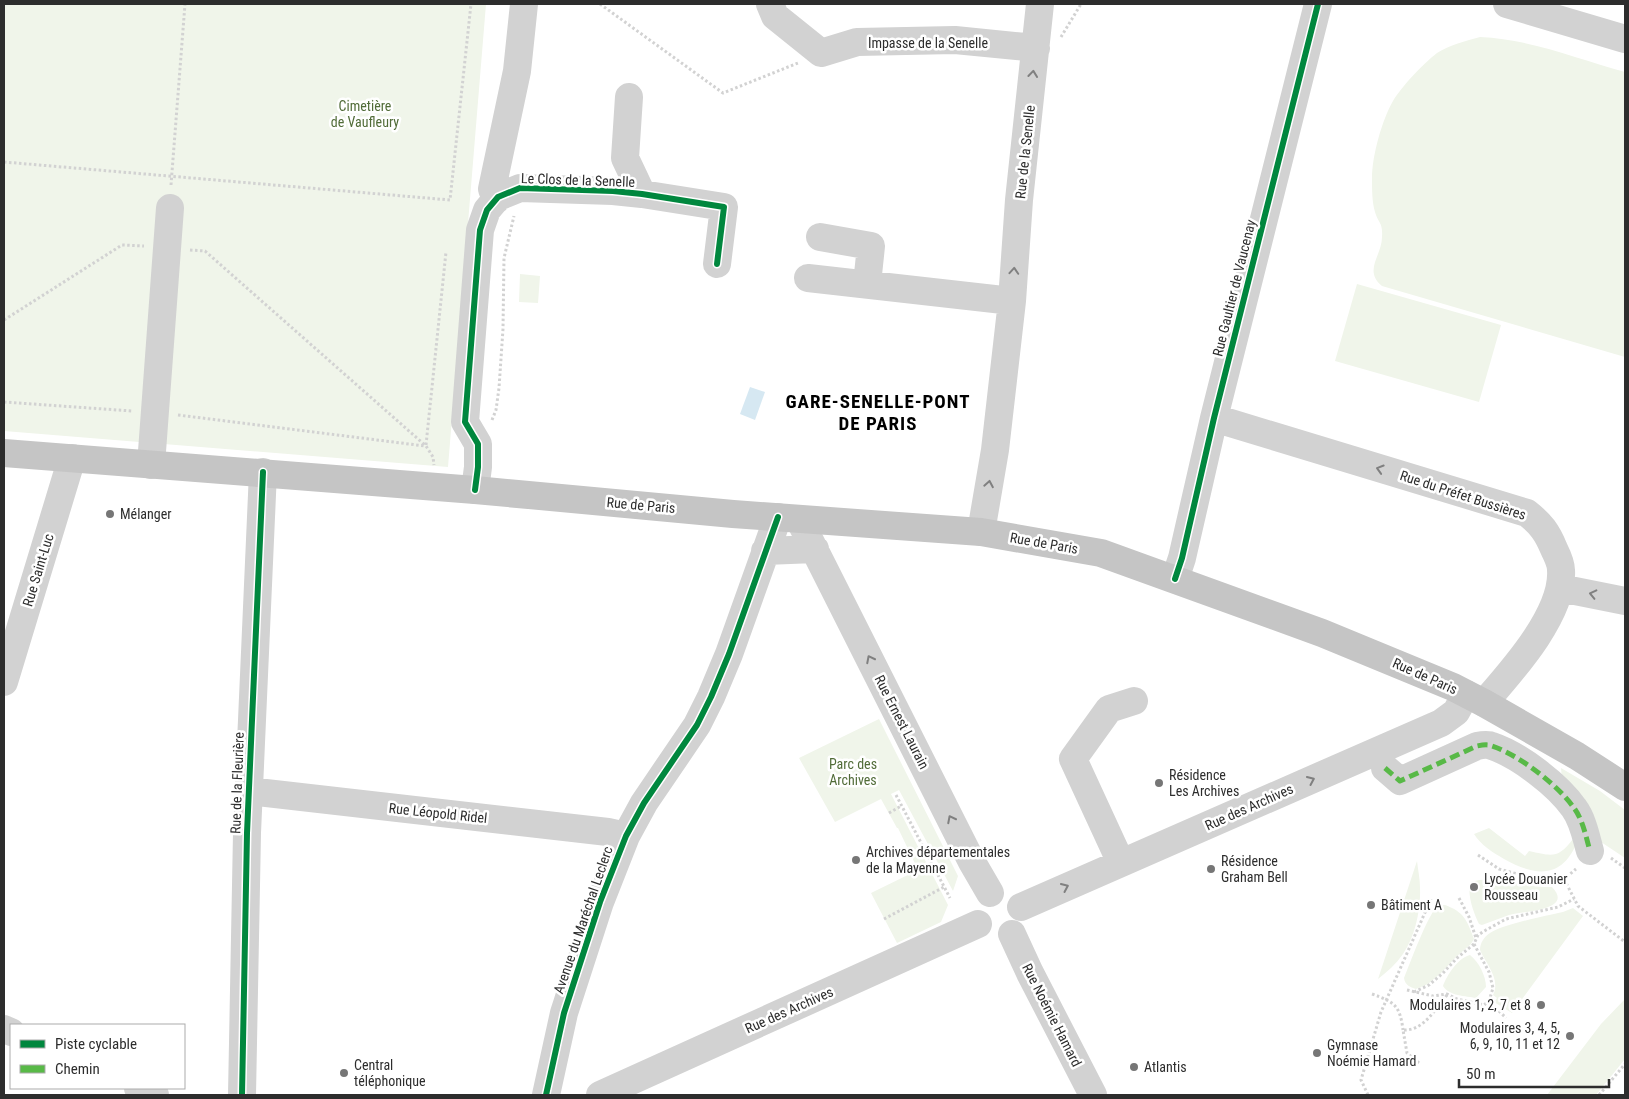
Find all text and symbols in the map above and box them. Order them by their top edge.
street label: Impasse de la Senelle [868,35,989,51]
one-way arrow [1027,70,1038,78]
park label: Cimetière de Vaufleury [331,98,399,130]
street label: Rue de la Senelle [1012,104,1038,200]
street label: Le Clos de la Senelle [521,170,636,190]
street label: Rue Gaultier de Vaucenay [1209,218,1259,358]
one-way arrow [1009,266,1020,274]
district label: GARE-SENELLE-PONT DE PARIS [786,390,971,435]
one-way arrow [1376,464,1385,474]
street label: Rue du Préfet Bussières [1398,467,1528,523]
one-way arrow [984,480,994,488]
street label: Rue de Paris [606,494,676,516]
place label: Mélanger [120,506,172,522]
marker: Mélanger [104,508,116,520]
street label: Rue de Paris [1009,529,1079,557]
street label: Rue Saint-Luc [19,532,57,608]
one-way arrow [1588,589,1597,600]
one-way arrow [866,655,876,664]
street label: Rue de Paris [1390,655,1460,697]
street label: Rue Ernest Laurain [871,672,933,772]
street label: Rue de la Fleurière [227,731,247,834]
park label: Parc des Archives [829,756,877,788]
place label: Résidence Les Archives [1169,767,1239,799]
one-way arrow [1306,776,1315,787]
marker: Résidence Les Archives [1153,777,1165,789]
street label: Rue des Archives [1203,780,1295,834]
street label: Rue Léopold Ridel [388,800,488,826]
one-way arrow [947,815,957,824]
street label: Avenue du Maréchal Leclerc [550,844,616,996]
place label: Archives départementales de la Mayenne [866,844,1010,876]
place label: Résidence Graham Bell [1221,853,1288,885]
marker: Archives départementales de la Mayenne [850,854,862,866]
marker: Résidence Graham Bell [1205,863,1217,875]
place label: Lycée Douanier Rousseau [1484,871,1568,903]
marker: Lycée Douanier Rousseau [1468,881,1480,893]
one-way arrow [1061,882,1069,892]
place label: Bâtiment A [1381,897,1442,913]
marker: Bâtiment A [1365,899,1377,911]
street label: Rue Noémie Hamard [1019,961,1085,1069]
street label: Rue des Archives [743,983,835,1037]
place label: Modulaires 1, 2, 7 et 8 [1410,997,1531,1013]
marker: Modulaires 1, 2, 7 et 8 [1535,999,1547,1011]
place label: Modulaires 3, 4, 5, 6, 9, 10, 11 et 12 [1460,1020,1560,1052]
legend [10,1024,185,1089]
marker: Modulaires 3, 4, 5, 6, 9, 10, 11 et 12 [1564,1030,1576,1042]
text: Piste cyclable [55,1035,137,1053]
place label: Gymnase Noémie Hamard [1327,1037,1417,1069]
marker: Gymnase Noémie Hamard [1311,1047,1323,1059]
scale bar [1459,1056,1609,1088]
place label: Central téléphonique [354,1057,426,1089]
place label: Atlantis [1144,1059,1187,1075]
text: Chemin [55,1060,100,1078]
marker: Atlantis [1128,1061,1140,1073]
text: 50 m [1466,1065,1496,1083]
marker: Central téléphonique [338,1067,350,1079]

